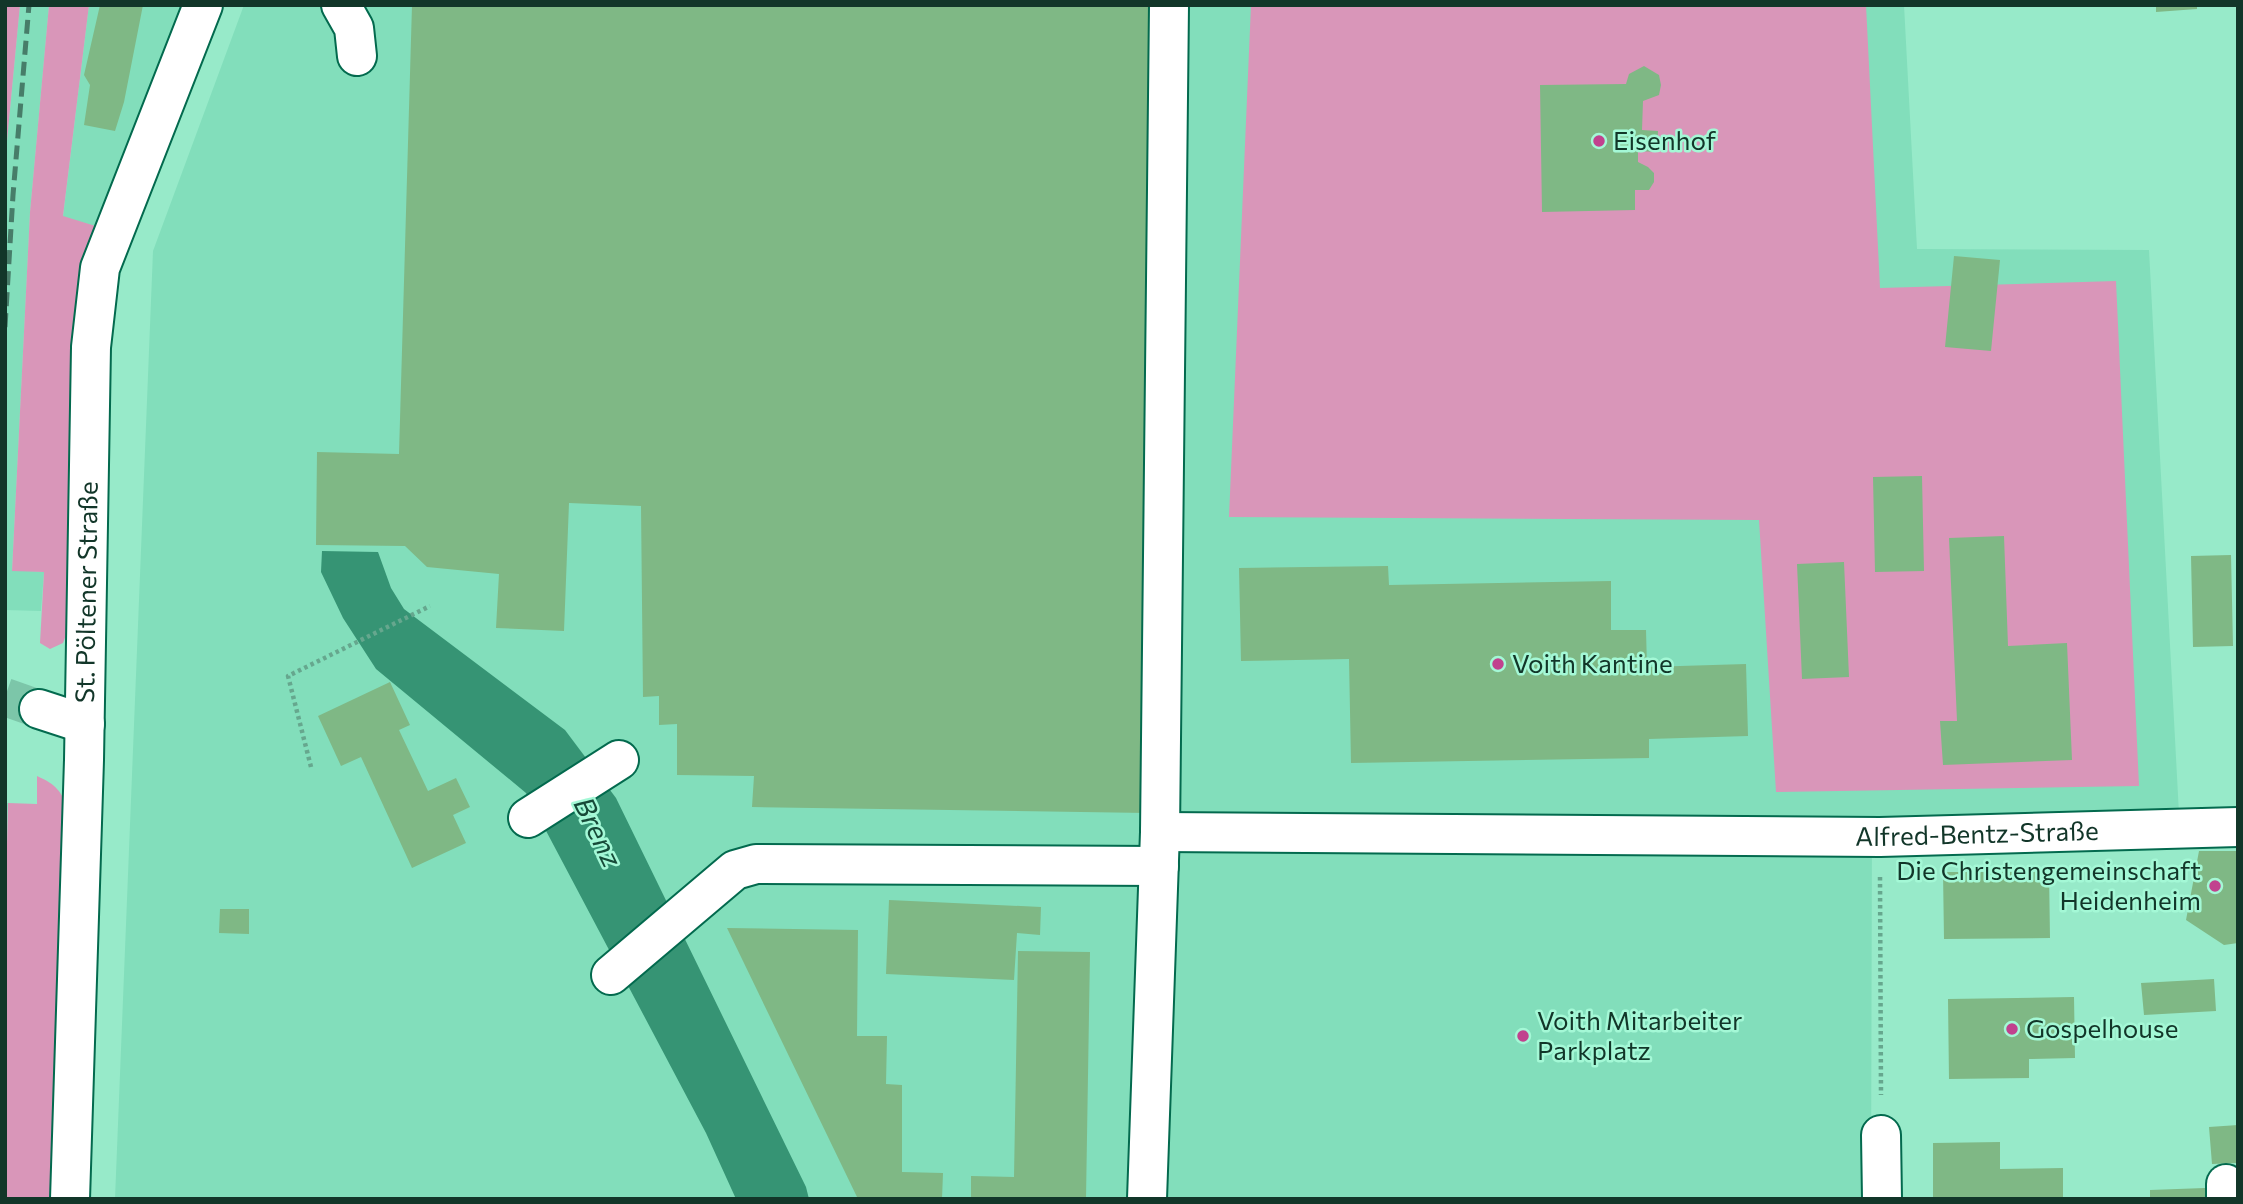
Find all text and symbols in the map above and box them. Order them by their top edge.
place label: Eisenhof [1613,124,1717,155]
marker: Eisenhof [1591,133,1607,149]
street label: St. Pöltener Straße [68,481,103,703]
place label: Voith Kantine [1512,647,1673,678]
marker: Voith Kantine [1490,656,1506,672]
water label: Brenz [568,791,630,872]
street label: Alfred-Bentz-Straße [1855,814,2099,851]
place label: Die Christengemeinschaft Heidenheim [1896,854,2201,915]
marker: Die Christengemeinschaft Heidenheim [2207,878,2223,894]
place label: Voith Mitarbeiter Parkplatz [1537,1004,1742,1065]
place label: Gospelhouse [2026,1012,2178,1043]
marker: Gospelhouse [2004,1021,2020,1037]
marker: Voith Mitarbeiter Parkplatz [1515,1028,1531,1044]

